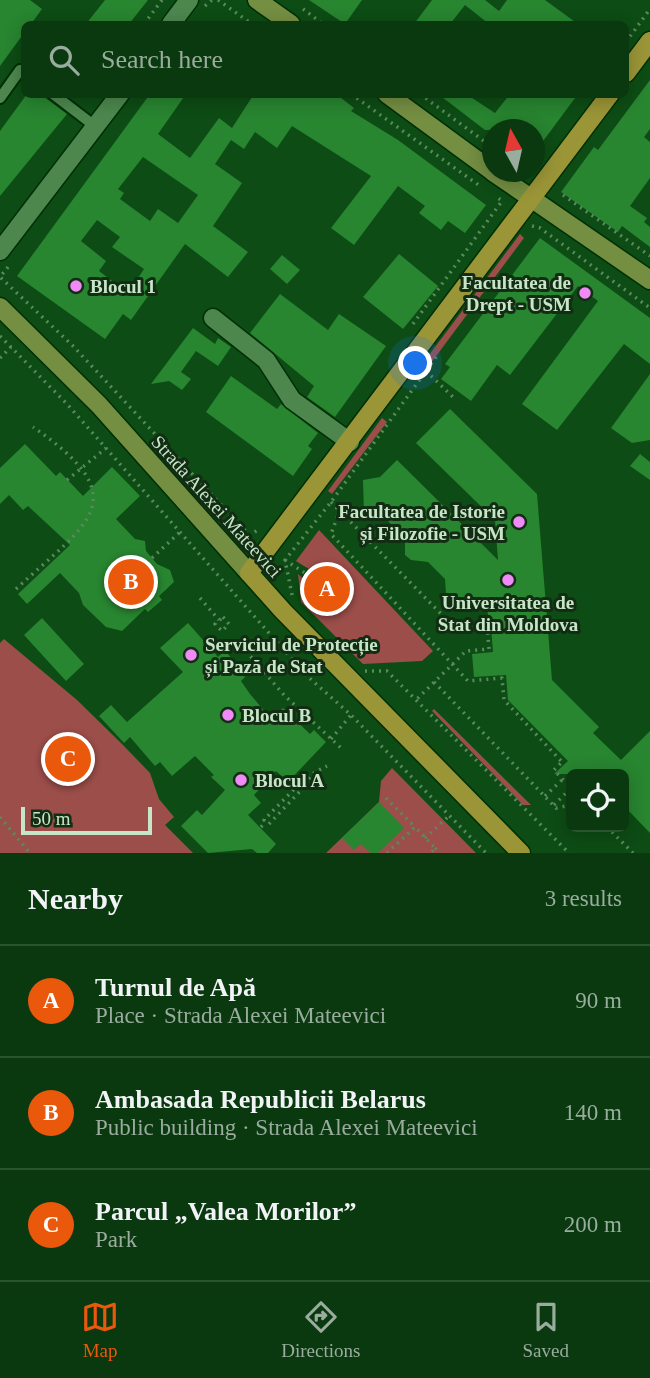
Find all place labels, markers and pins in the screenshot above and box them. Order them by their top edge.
place label: Facultatea de Drept - USM [462,272,571,315]
place label: Blocul 1 [90,276,156,297]
marker: Blocul 1 [68,278,84,294]
marker: Facultatea de Drept - USM [577,285,593,301]
place label: Facultatea de Istorie și Filozofie - USM [338,501,505,545]
marker: Facultatea de Istorie și Filozofie - USM [511,514,527,530]
pin: B [108,556,154,608]
pin: A [304,563,350,615]
marker: Universitatea de Stat din Moldova [500,572,516,588]
place label: Universitatea de Stat din Moldova [438,592,579,635]
place label: Serviciul de Protecție și Pază de Stat [205,634,378,678]
marker: Serviciul de Protecție și Pază de Stat [183,647,199,663]
place label: Blocul B [242,705,311,726]
marker: Blocul B [220,707,236,723]
pin: C [45,733,91,785]
place label: Blocul A [255,770,324,791]
marker: Blocul A [233,772,249,788]

